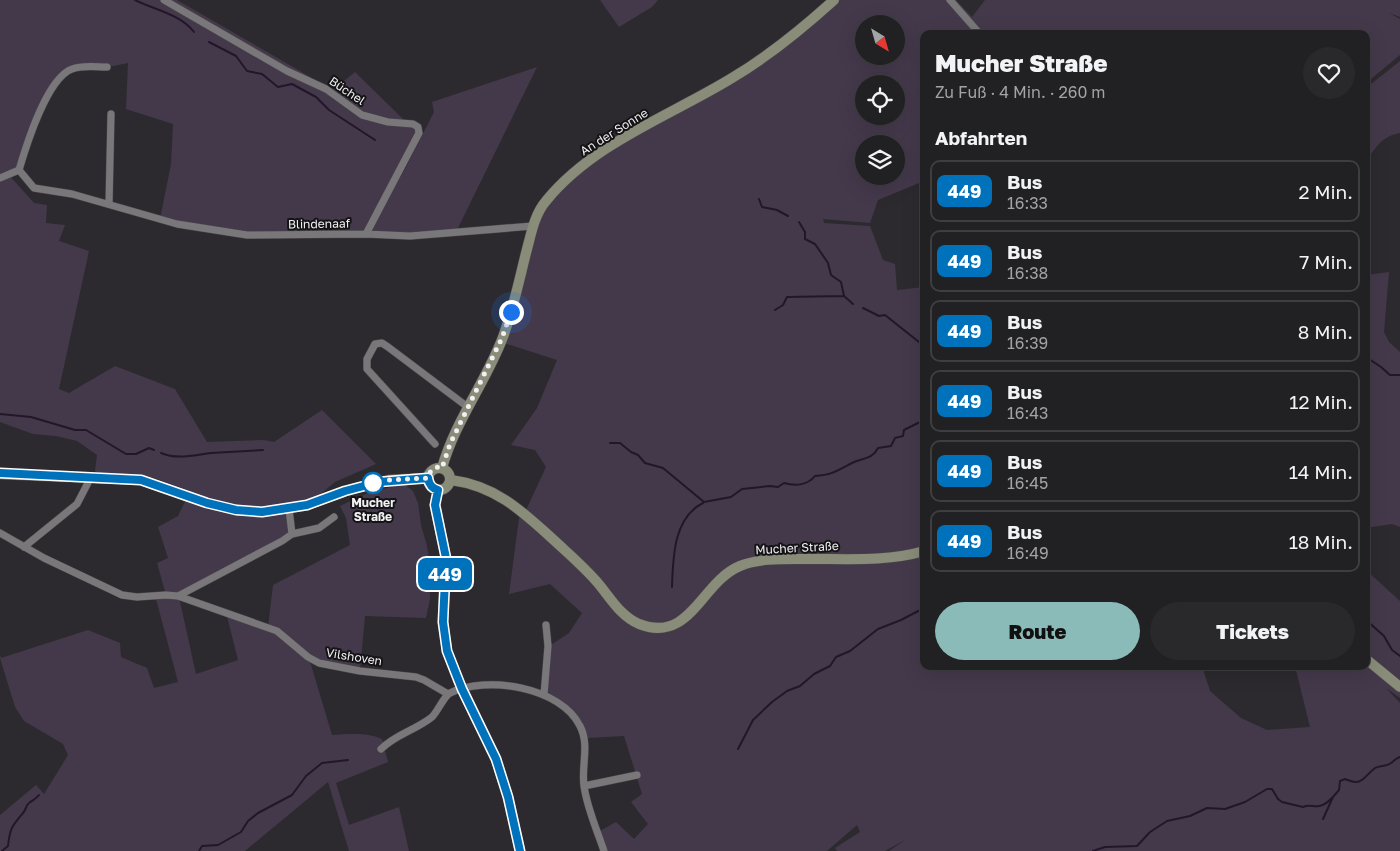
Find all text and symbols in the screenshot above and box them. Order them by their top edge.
north arrow [855,15,905,65]
map controls [855,15,905,185]
button: heart [1303,47,1355,99]
text: Mucher Straße [935,48,1107,77]
street label: Büchel [326,73,368,108]
button: locate [855,75,905,125]
text: Zu Fuß · 4 Min. · 260 m [935,82,1106,102]
street label: An der Sonne [577,105,650,158]
text: Abfahrten [935,126,1027,149]
button: layers [855,135,905,185]
text: Bus [1007,170,1042,193]
text: 449 [948,180,981,202]
text: 2 Min. [1298,180,1353,203]
text: 16:33 [1007,193,1048,213]
street label: Blindenaaf [288,215,351,232]
text: Bus [1007,240,1042,263]
text: 449 [948,250,981,272]
text: 7 Min. [1299,250,1353,273]
text: 16:38 [1007,263,1048,283]
your location [499,300,524,325]
text: Bus [1007,310,1042,333]
text: 449 [948,320,981,342]
text: 8 Min. [1298,320,1353,343]
text: 16:39 [1007,333,1048,353]
text: Bus [1007,380,1042,403]
text: 449 [948,390,981,412]
text: 12 Min. [1289,390,1353,413]
text: 16:43 [1007,403,1048,423]
text: Bus [1007,450,1042,473]
text: 449 [948,460,981,482]
text: 14 Min. [1289,460,1353,483]
marker: Mucher Straße [362,472,384,494]
text: 16:45 [1007,473,1048,493]
place label: Mucher Straße [351,495,395,524]
text: Bus [1007,520,1042,543]
text: 449 [948,530,981,552]
text: 18 Min. [1289,530,1353,553]
street label: Mucher Straße [755,538,839,557]
text: 16:49 [1007,543,1049,563]
line badge: 449 [416,558,474,590]
text: 449 [428,563,462,585]
button: Route [935,602,1140,660]
button: Tickets [1150,602,1355,660]
street label: Vilshoven [325,645,383,668]

